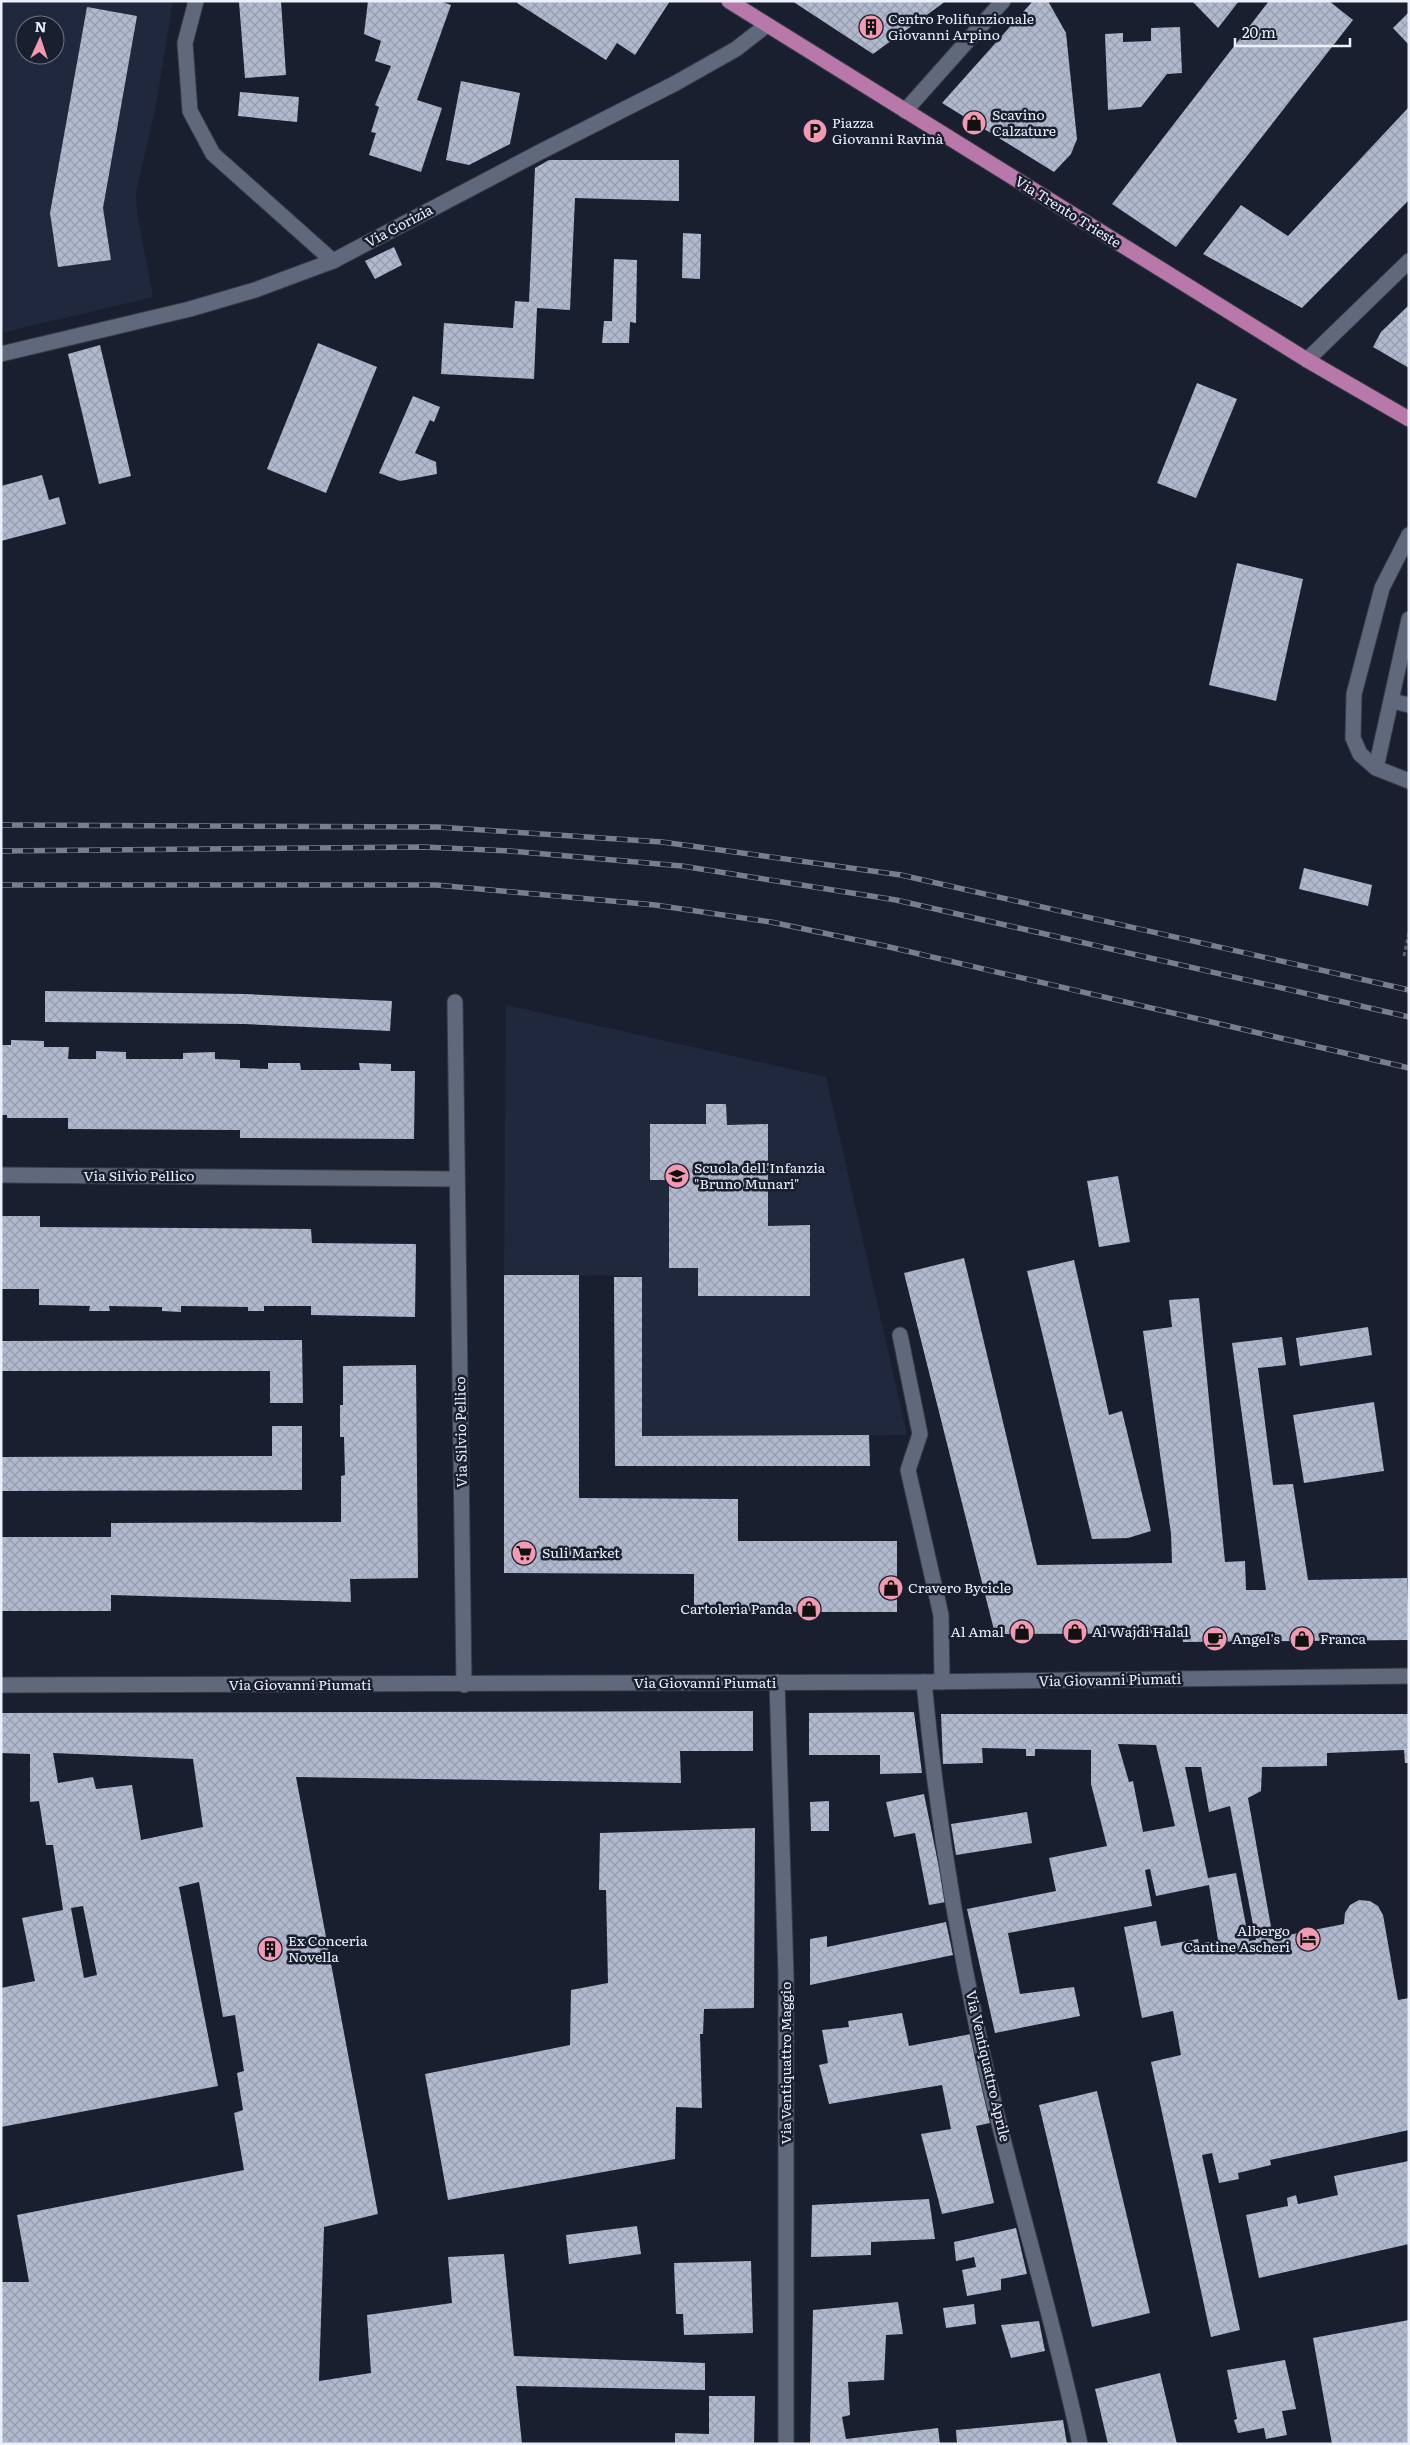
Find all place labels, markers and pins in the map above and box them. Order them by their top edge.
place label: Centro Polifunzionale Giovanni Arpino [888,8,1034,44]
building icon: Centro Polifunzionale Giovanni Arpino [858,14,884,40]
place label: Scavino Calzature [992,104,1056,140]
shop icon: Scavino Calzature [961,110,987,136]
place label: Piazza Giovanni Ravinà [832,112,944,148]
parking icon: Piazza Giovanni Ravinà [802,118,828,144]
place label: Scuola dell'Infanzia "Bruno Munari" [694,1157,826,1193]
school or university icon: Scuola dell'Infanzia "Bruno Munari" [664,1163,690,1189]
supermarket icon: Suli Market [511,1540,537,1566]
place label: Suli Market [542,1542,620,1562]
shop icon: Cravero Bycicle [878,1575,904,1601]
place label: Cravero Bycicle [908,1577,1011,1597]
shop icon: Cartoleria Panda [796,1596,822,1622]
place label: Cartoleria Panda [680,1598,792,1618]
shop icon: Al Amal [1009,1619,1035,1645]
shop icon: Al Wajdi Halal [1062,1619,1088,1645]
place label: Al Amal [950,1621,1004,1641]
place label: Al Wajdi Halal [1092,1621,1189,1641]
cafe icon: Angel's [1202,1626,1228,1652]
shop icon: Franca [1289,1626,1315,1652]
place label: Angel's [1232,1628,1280,1648]
place label: Franca [1320,1628,1367,1648]
place label: Albergo Cantine Ascheri [1183,1920,1290,1956]
hotel icon: Albergo Cantine Ascheri [1295,1926,1321,1952]
place label: Ex Conceria Novella [288,1930,368,1966]
building icon: Ex Conceria Novella [257,1936,283,1962]

